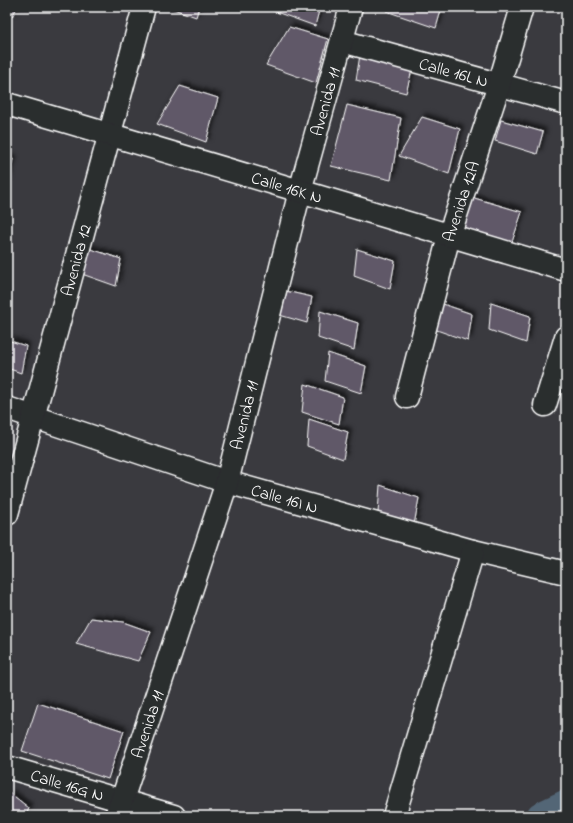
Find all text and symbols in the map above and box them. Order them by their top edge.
street label: Calle 16L N [416,52,491,95]
street label: Avenida 11 [305,64,348,139]
street label: Avenida 12A [437,158,487,245]
street label: Calle 16K N [248,166,325,211]
street label: Avenida 12 [55,222,99,299]
street label: Avenida 11 [225,378,266,453]
street label: Calle 16I N [248,478,321,521]
street label: Avenida 11 [126,687,172,762]
street label: Calle 16G N [27,764,107,809]

